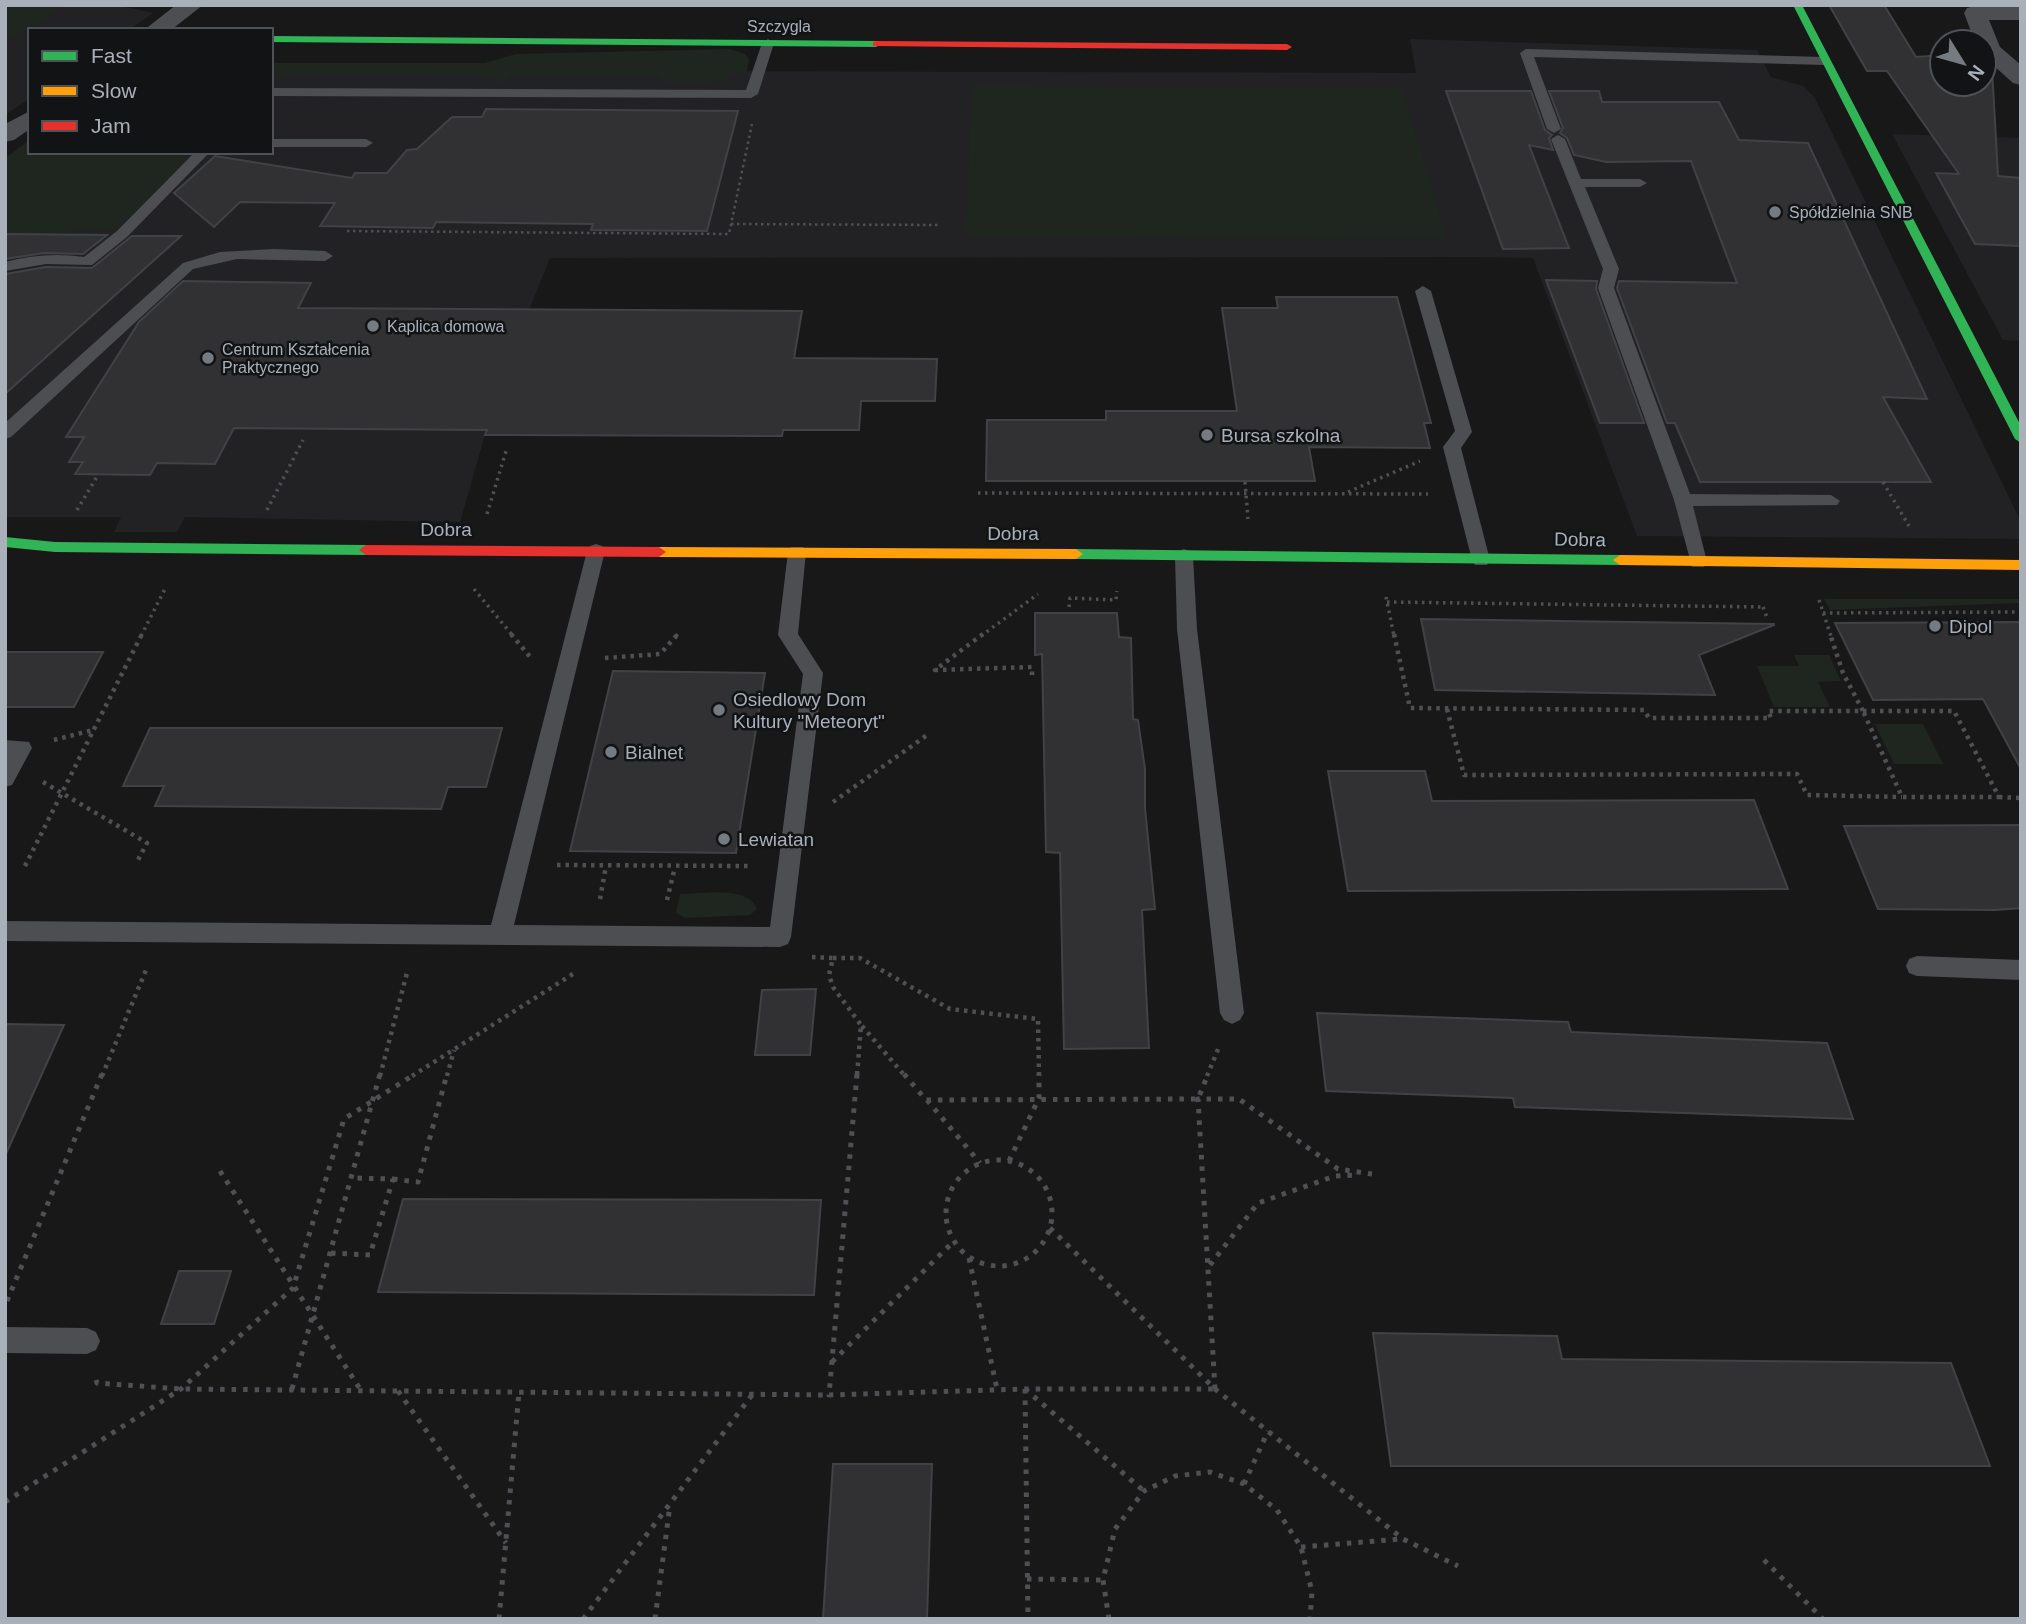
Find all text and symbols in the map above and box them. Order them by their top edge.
street label: Szczygla [747,18,811,35]
legend [28,28,273,154]
north arrow [1928,28,1998,98]
text: Fast [91,44,132,67]
text: N [1964,61,1989,85]
text: Slow [91,79,137,102]
text: Jam [91,114,131,137]
marker: Spółdzielnia SNB [1767,204,1783,220]
place label: Spółdzielnia SNB [1789,204,1913,221]
marker: Kaplica domowa [365,318,381,334]
place label: Kaplica domowa [387,318,505,335]
place label: Centrum Kształcenia Praktycznego [222,341,370,376]
marker: Centrum Kształcenia Praktycznego [200,350,216,366]
place label: Bursa szkolna [1221,425,1341,446]
marker: Bursa szkolna [1199,427,1215,443]
street label: Dobra [420,519,472,540]
street label: Dobra [987,523,1039,544]
street label: Dobra [1554,529,1606,550]
place label: Dipol [1949,616,1992,637]
marker: Dipol [1927,618,1943,634]
place label: Osiedlowy Dom Kultury "Meteoryt" [733,689,885,732]
marker: Osiedlowy Dom Kultury "Meteoryt" [711,702,727,718]
place label: Bialnet [625,742,684,763]
marker: Bialnet [603,744,619,760]
place label: Lewiatan [738,829,814,850]
marker: Lewiatan [716,831,732,847]

